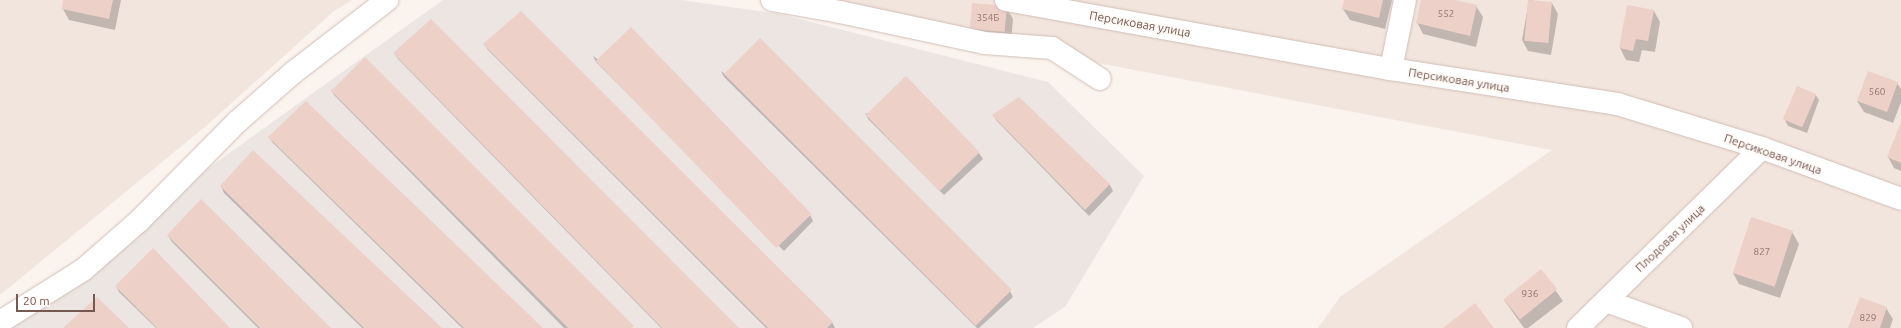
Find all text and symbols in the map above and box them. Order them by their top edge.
street label: Персиковая улица [1088,8,1192,40]
house number: 552 [1438,8,1454,20]
house number: 354Б [976,12,1000,24]
street label: Персиковая улица [1407,65,1511,95]
house number: 560 [1869,86,1885,98]
street label: Персиковая улица [1722,131,1824,177]
street label: Плодовая улица [1632,201,1708,275]
house number: 827 [1754,246,1770,258]
scale bar [18,286,97,312]
house number: 936 [1522,288,1538,300]
text: 20 m [23,294,50,307]
house number: 829 [1860,312,1876,324]

